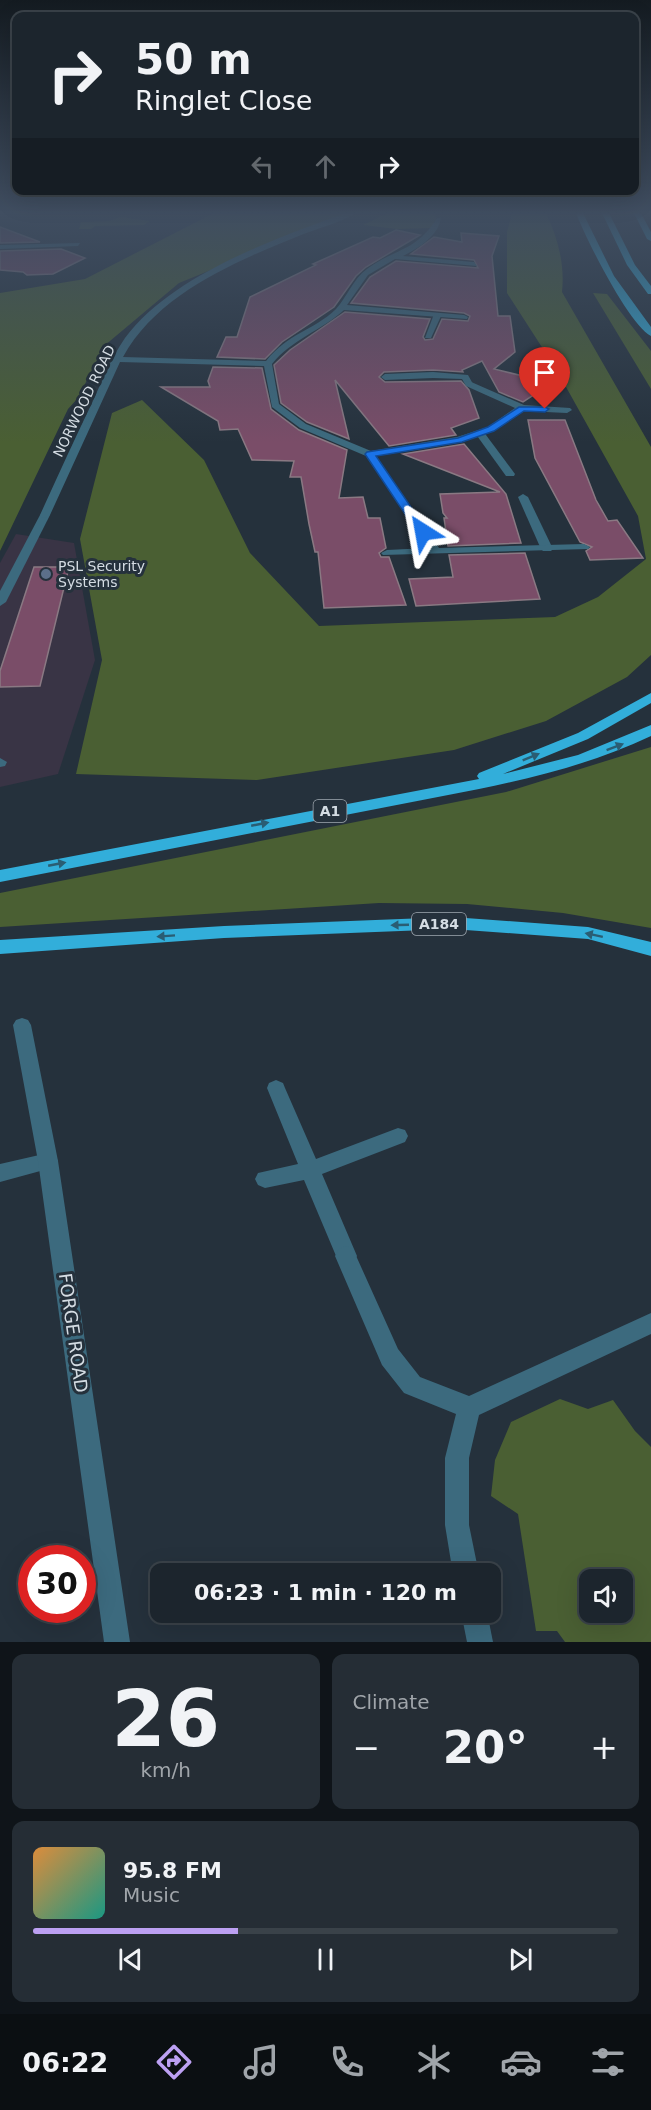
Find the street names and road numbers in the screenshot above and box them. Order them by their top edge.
street label: NORWOOD ROAD [50,342,118,460]
road number: A1 [314,800,346,822]
road number: A184 [412,913,466,935]
street label: FORGE ROAD [55,1272,92,1394]

